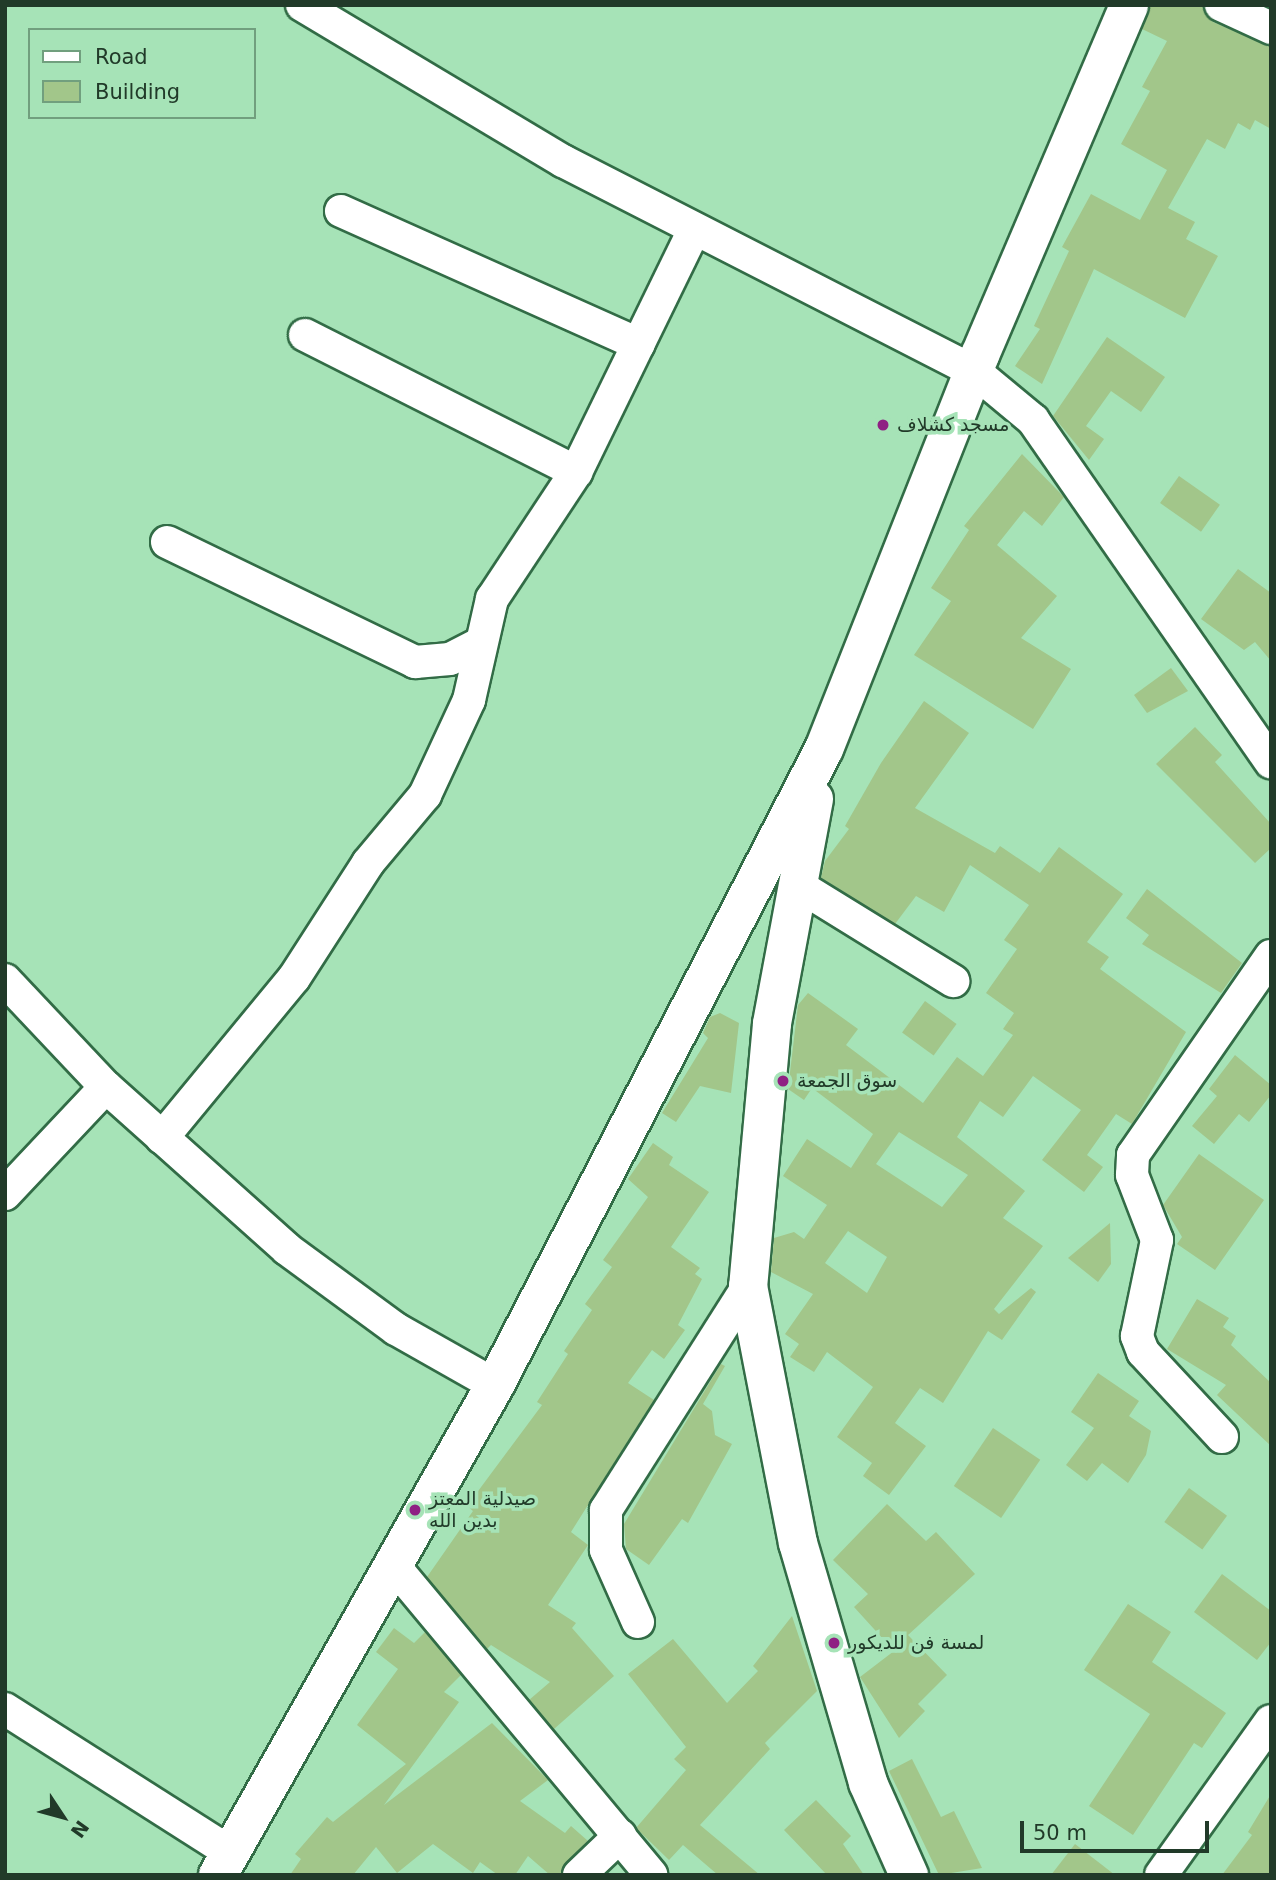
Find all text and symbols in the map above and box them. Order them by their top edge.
legend [28,28,256,119]
text: Road [95,45,148,69]
text: Building [95,80,180,104]
place label: مسجد كشلاف [897,414,1009,436]
marker: مسجد كشلاف [875,417,891,433]
place label: سوق الجمعة [797,1070,897,1092]
marker: سوق الجمعة [775,1073,791,1089]
place label: صيدلية المعتز بدين الله [429,1488,536,1532]
marker: صيدلية المعتز بدين الله [407,1502,423,1518]
place label: لمسة فن للديكور [848,1632,984,1654]
marker: لمسة فن للديكور [826,1635,842,1651]
north arrow [28,1782,98,1852]
scale bar [1024,1806,1213,1850]
text: N [66,1816,94,1842]
text: 50 m [1033,1821,1087,1845]

